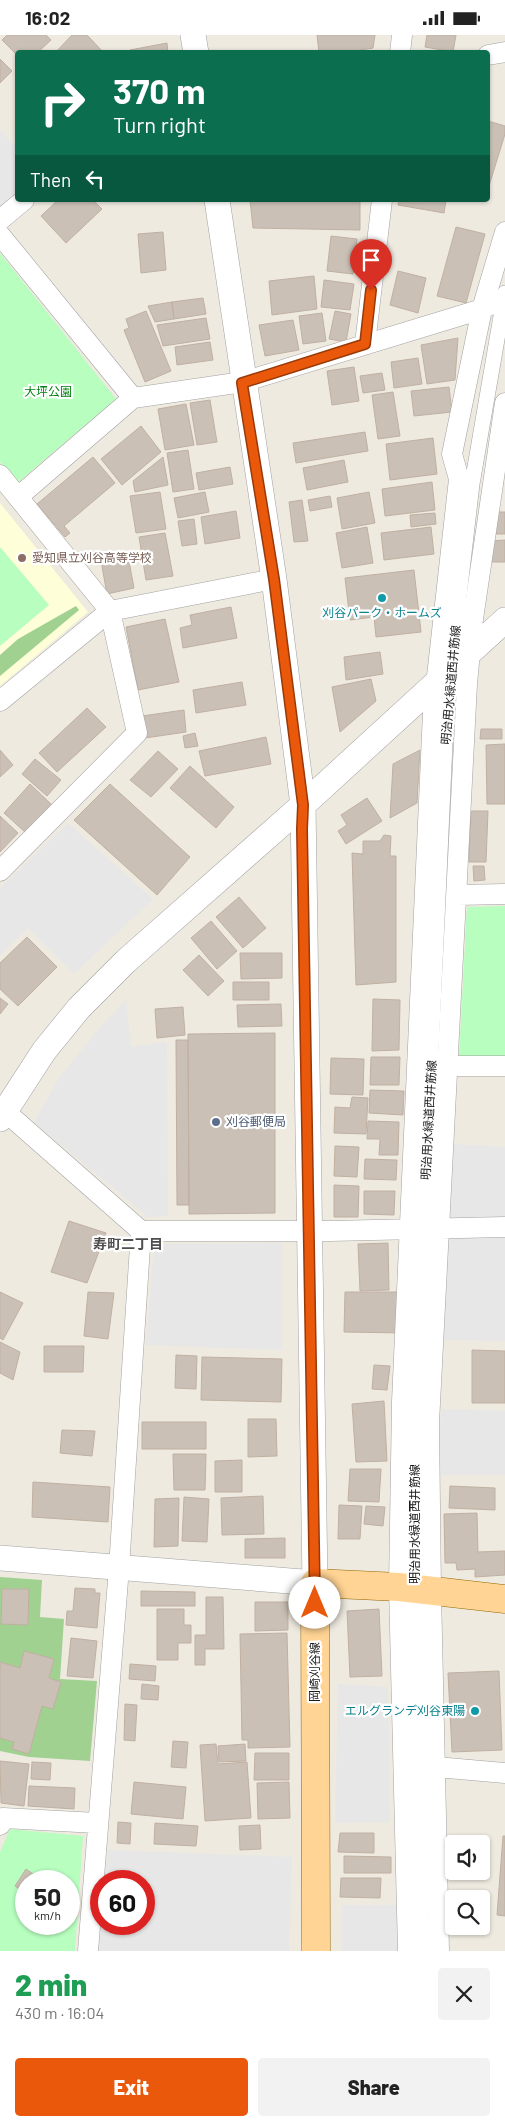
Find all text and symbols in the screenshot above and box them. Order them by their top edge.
text: 16:02 [25,6,70,29]
text: 370 m [113,69,205,111]
icon: right [30,70,95,135]
text: Turn right [113,111,206,137]
icon: left [81,165,109,193]
text: Then [30,168,71,191]
pin [350,239,392,290]
icon: arrive [357,246,385,274]
park label: 大坪公園 [24,384,72,398]
place label: 愛知県立刈谷高等学校 [32,550,152,564]
marker: 愛知県立刈谷高等学校 [16,552,28,564]
marker: 刈谷パーク・ホームズ [376,592,388,604]
place label: 刈谷パーク・ホームズ [322,605,442,619]
street label: 明治用水緑道西井筋線 [438,625,462,745]
street label: 明治用水緑道西井筋線 [418,1060,438,1180]
place label: 刈谷郵便局 [226,1114,286,1128]
marker: 刈谷郵便局 [210,1116,222,1128]
district label: 寿町二丁目 [93,1235,163,1252]
street label: 明治用水緑道西井筋線 [407,1464,421,1584]
position arrow [288,1576,340,1628]
street label: 岡崎刈谷線 [307,1642,321,1702]
place label: エルグランデ刈谷東陽 [345,1703,465,1717]
marker: エルグランデ刈谷東陽 [469,1705,481,1717]
map controls [445,1835,490,1935]
button: sound [445,1835,490,1880]
speed limit sign: 60 [90,1870,155,1935]
text: 50 [34,1881,61,1911]
button: search [445,1890,490,1935]
text: km/h [34,1908,61,1922]
text: 2 min [15,1966,87,2002]
button: close [438,1968,490,2020]
text: 430 m · 16:04 [15,2003,104,2022]
button: Exit [15,2058,248,2116]
button: Share [258,2058,490,2116]

